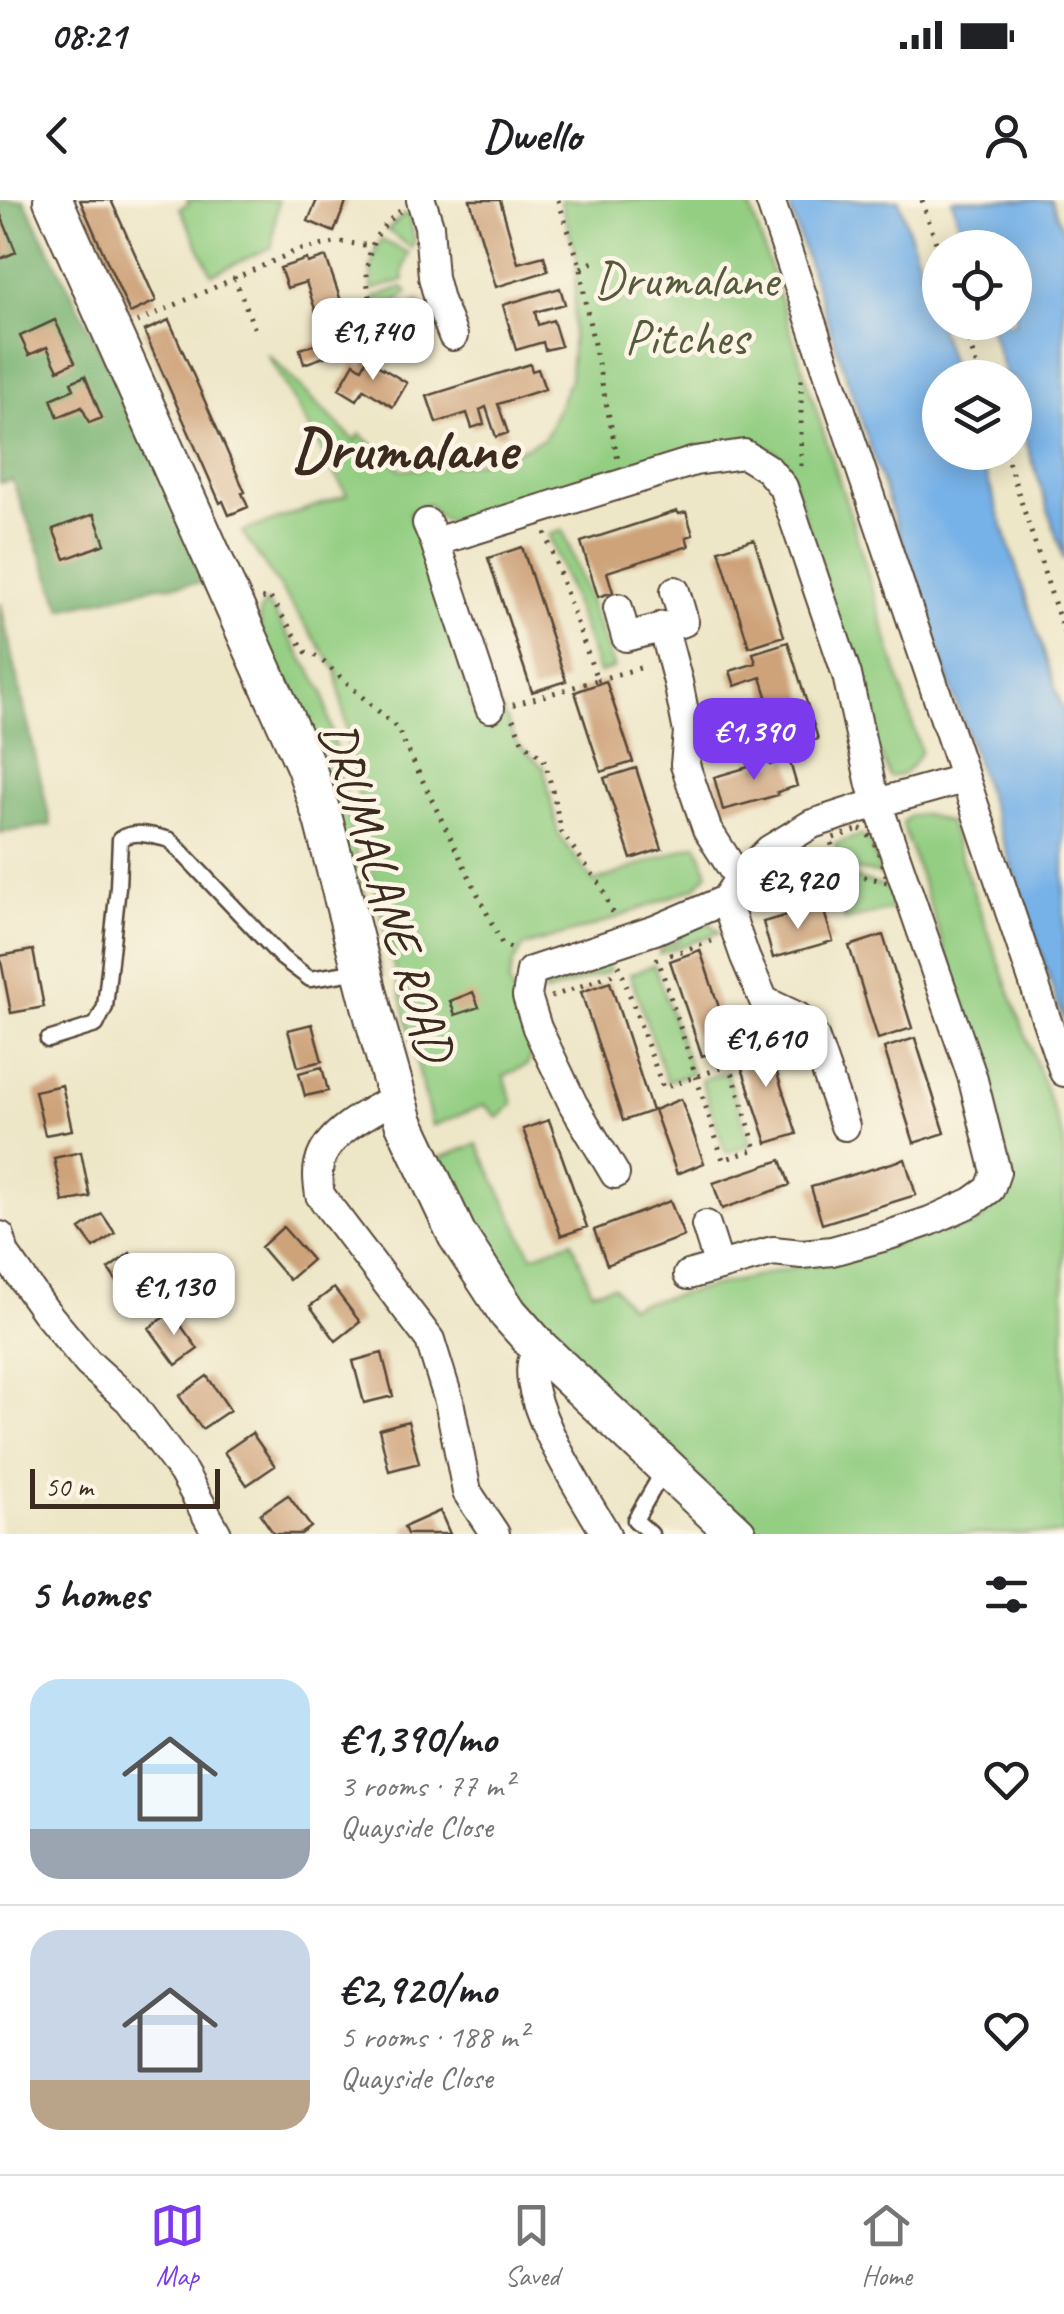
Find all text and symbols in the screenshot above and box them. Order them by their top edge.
text: 08:21 [50,12,126,59]
text: Dwello [483,107,581,164]
icon: back [30,108,85,163]
icon: person [979,108,1034,163]
map controls [922,230,1032,470]
button: locate [922,230,1032,340]
park label: Drumalane Pitches [594,248,782,369]
pin: €1,740 [292,298,454,383]
text: €1,740 [334,310,412,351]
button: layers [922,360,1032,470]
district label: Drumalane [292,411,521,487]
pin: €1,390 [673,698,835,783]
text: €1,390 [715,710,793,751]
street label: DRUMALANE ROAD [306,714,470,1072]
pin: €2,920 [717,847,879,932]
text: €2,920 [759,859,837,900]
pin: €1,610 [685,1005,847,1090]
text: €1,610 [726,1017,806,1058]
pin: €1,130 [93,1253,255,1338]
text: €1,130 [135,1265,213,1306]
scale bar [30,1464,220,1508]
text: 50 m [45,1469,93,1504]
icon: filters [979,1567,1034,1622]
text: 5 homes [30,1568,148,1621]
text: €1,390/mo [340,1712,496,1765]
icon: home [110,1719,230,1839]
icon: heart [979,1752,1034,1807]
text: 3 rooms · 77 m² [340,1765,513,1806]
text: Quayside Close [340,1806,493,1847]
text: €2,920/mo [340,1963,496,2016]
icon: home [110,1970,230,2090]
icon: heart [979,2003,1034,2058]
text: 5 rooms · 188 m² [340,2016,527,2057]
text: Quayside Close [340,2057,493,2098]
tab: Map [150,2198,205,2293]
tab: Saved [504,2198,559,2293]
tab: Home [859,2198,914,2293]

